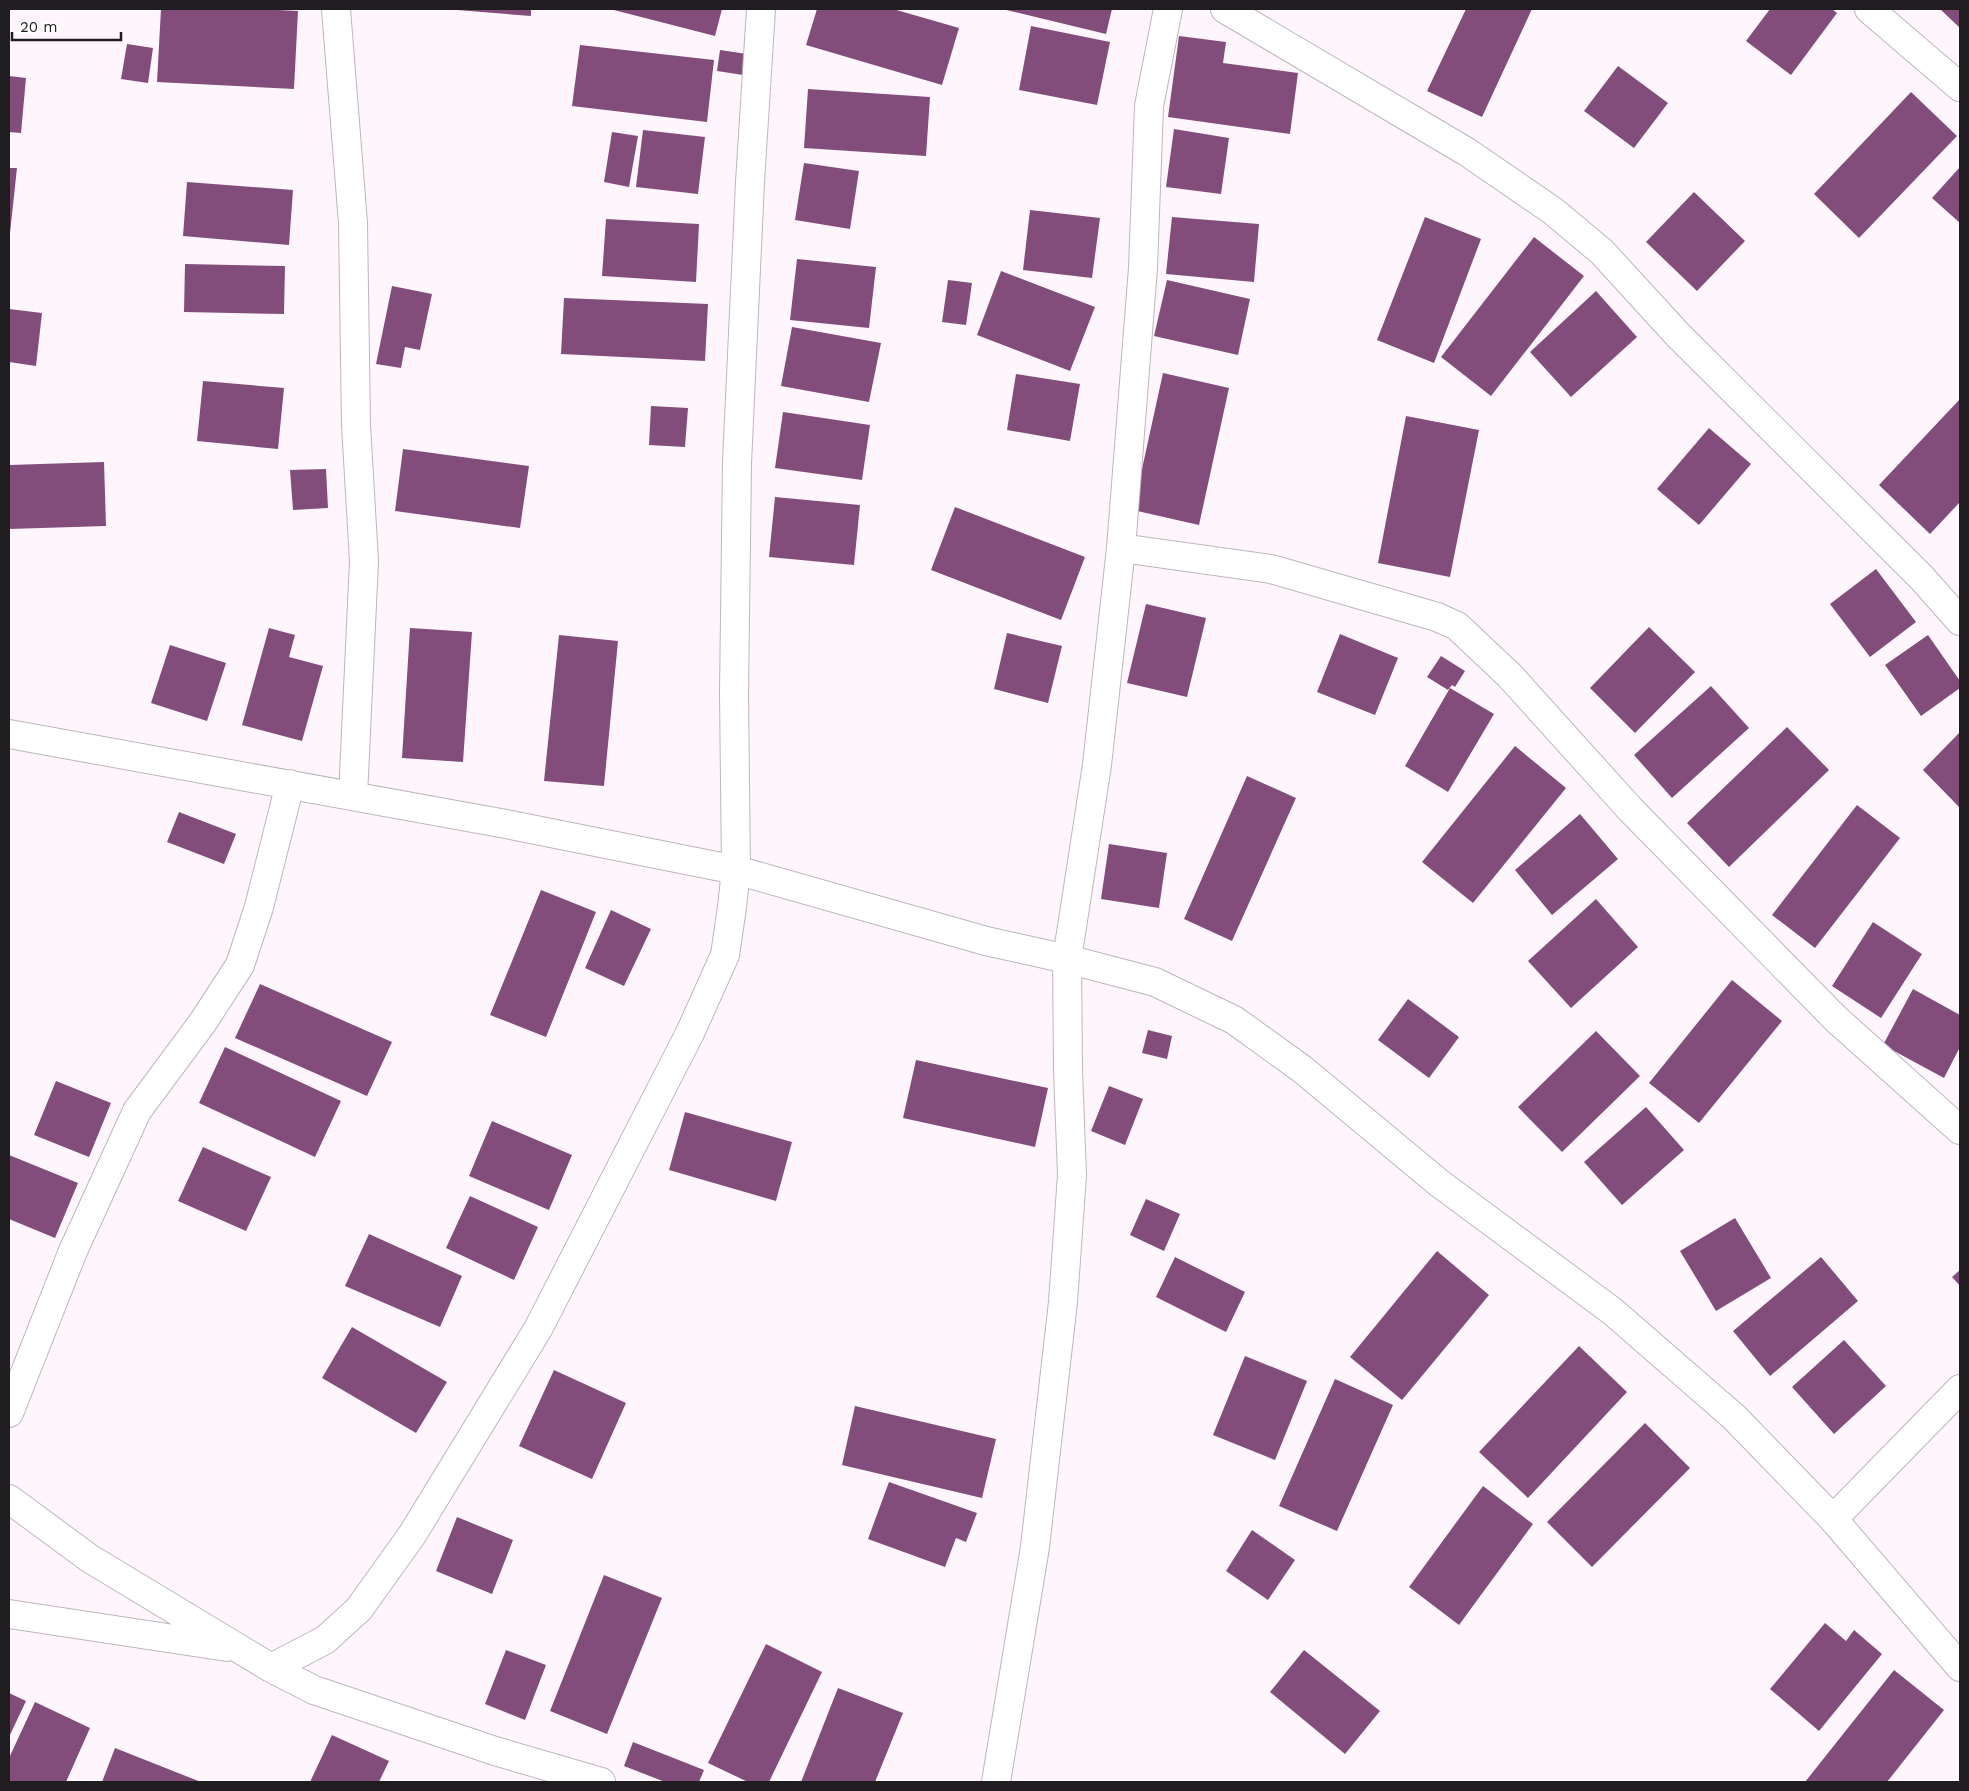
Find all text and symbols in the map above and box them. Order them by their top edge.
scale bar [12,10,121,42]
text: 20 m [20,18,58,36]

